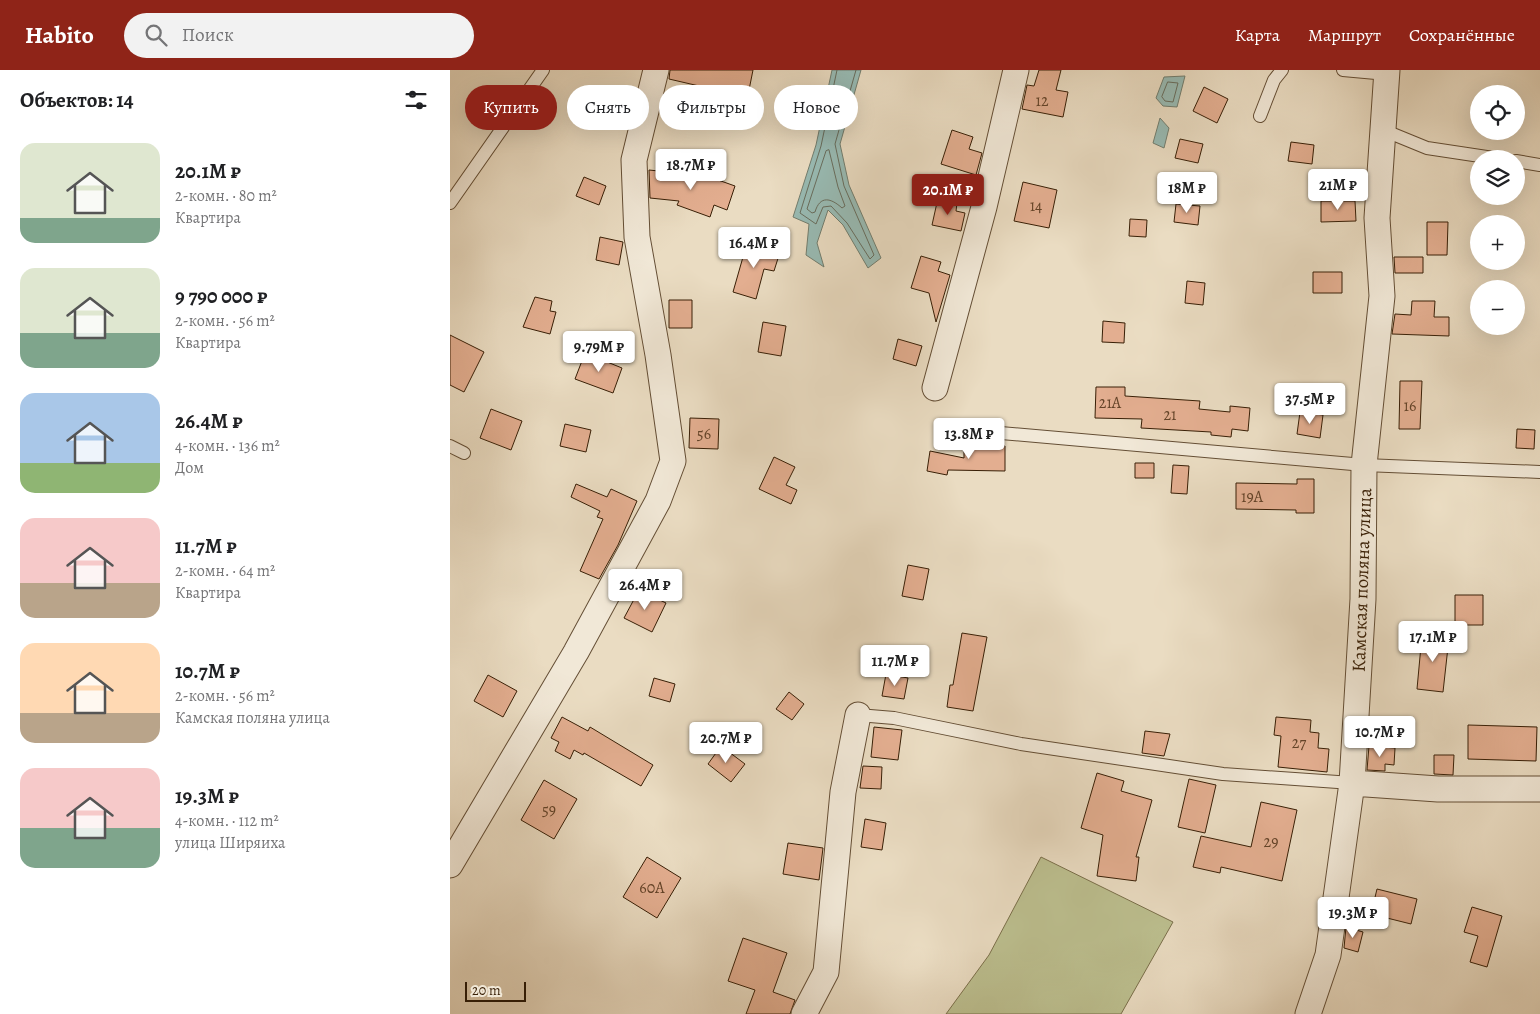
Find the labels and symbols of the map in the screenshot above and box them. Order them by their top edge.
house number: 12 [1035,90,1049,112]
pin: 18.7M ₽ [645,148,737,191]
pin: 21M ₽ [1303,168,1373,211]
pin: 18M ₽ [1152,172,1222,214]
pin: 20.1M ₽ [902,174,994,216]
house number: 14 [1030,195,1042,217]
pin: 16.4M ₽ [708,226,800,269]
pin: 9.79M ₽ [553,330,645,373]
pin: 37.5M ₽ [1264,382,1356,425]
house number: 21А [1099,392,1122,414]
house number: 16 [1404,395,1416,417]
house number: 21 [1163,404,1177,426]
pin: 13.8M ₽ [923,418,1015,460]
house number: 56 [697,423,711,445]
house number: 19А [1241,486,1264,508]
street label: Камская поляна улица [1346,487,1378,672]
pin: 26.4M ₽ [599,568,691,611]
pin: 17.1M ₽ [1387,620,1479,663]
pin: 11.7M ₽ [849,644,941,687]
pin: 10.7M ₽ [1334,716,1426,758]
pin: 20.7M ₽ [680,722,772,764]
house number: 27 [1292,732,1306,754]
house number: 59 [542,799,556,821]
house number: 29 [1264,831,1278,853]
house number: 60А [639,877,665,899]
pin: 19.3M ₽ [1307,896,1399,939]
scale bar [465,979,526,1002]

